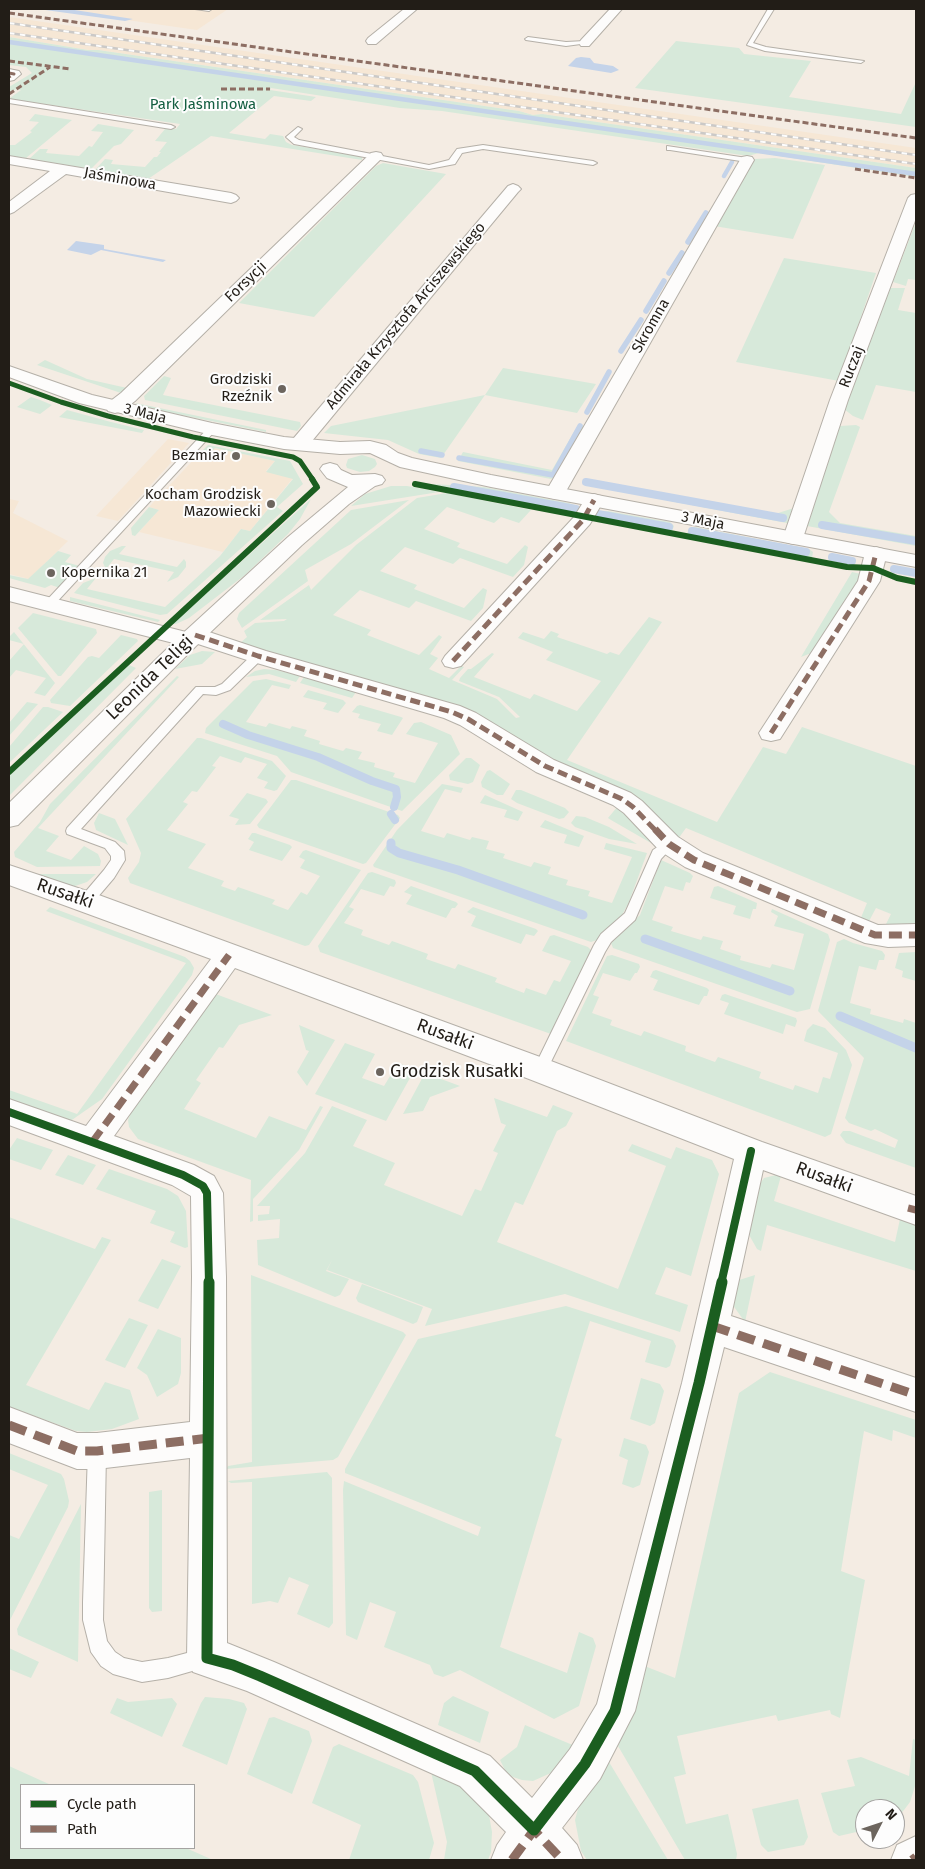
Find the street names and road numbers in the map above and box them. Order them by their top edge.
street label: Jaśminowa [83,164,157,194]
street label: Admirała Krzysztofa Arciszewskiego [323,219,489,413]
street label: Forsycji [221,258,271,306]
street label: Skromna [628,296,674,356]
street label: Ruczaj [836,343,868,391]
street label: 3 Maja [122,400,168,428]
street label: 3 Maja [680,508,726,534]
street label: Leonida Teligi [102,631,198,725]
street label: Rusałki [34,874,96,914]
street label: Rusałki [414,1015,476,1055]
street label: Rusałki [793,1158,855,1198]

